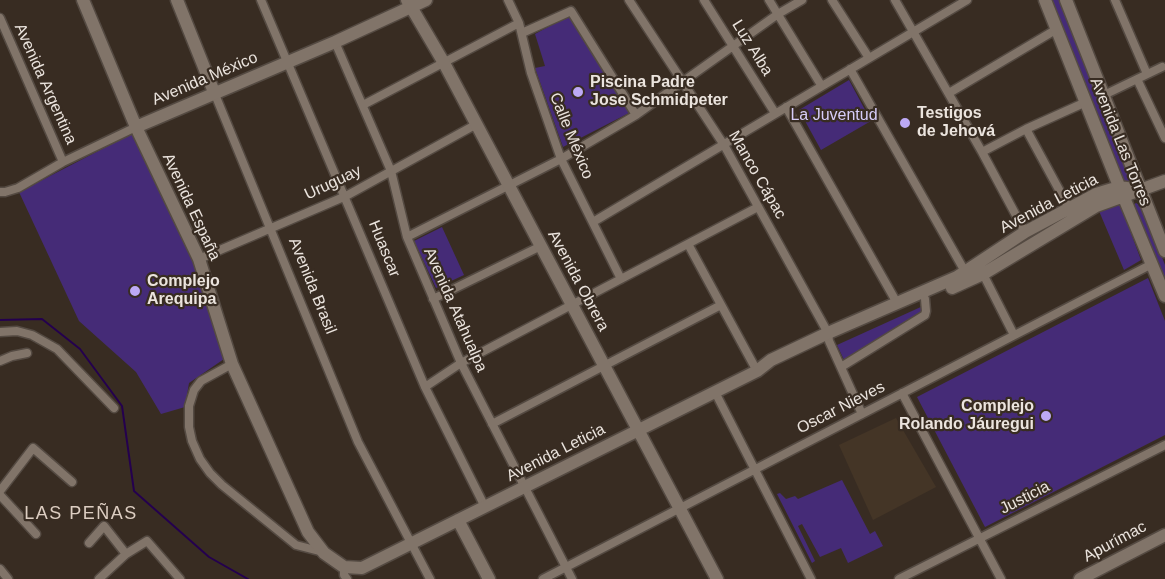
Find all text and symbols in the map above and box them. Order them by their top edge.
street label: Luz Alba [727,17,777,79]
street label: Avenida Argentina [10,21,80,147]
street label: Avenida México [149,48,261,110]
place label: Piscina Padre Jose Schmidpeter [590,73,728,111]
street label: Avenida Las Torres [1085,75,1155,209]
marker: Piscina Padre Jose Schmidpeter [571,85,585,99]
street label: Calle México [545,90,597,182]
place label: Testigos de Jehová [917,104,995,142]
park label: La Juventud [790,106,878,126]
marker: Testigos de Jehová [898,116,912,130]
street label: Manco Cápac [724,127,790,223]
street label: Avenida España [158,150,224,264]
street label: Uruguay [302,162,364,204]
street label: Avenida Leticia [997,170,1101,238]
street label: Huascar [364,218,404,280]
street label: Avenida Obrera [543,227,613,335]
street label: Avenida Brasil [284,235,340,337]
street label: Avenida Atahualpa [419,245,491,375]
place label: Complejo Arequipa [147,272,220,310]
marker: Complejo Arequipa [128,284,142,298]
street label: Oscar Nieves [794,378,888,438]
place label: Complejo Rolando Jáuregui [899,397,1034,435]
marker: Complejo Rolando Jáuregui [1039,409,1053,423]
street label: Avenida Leticia [503,420,609,486]
street label: Justicia [997,477,1053,519]
district label: LAS PEÑAS [24,503,138,525]
street label: Apurímac [1080,517,1150,567]

